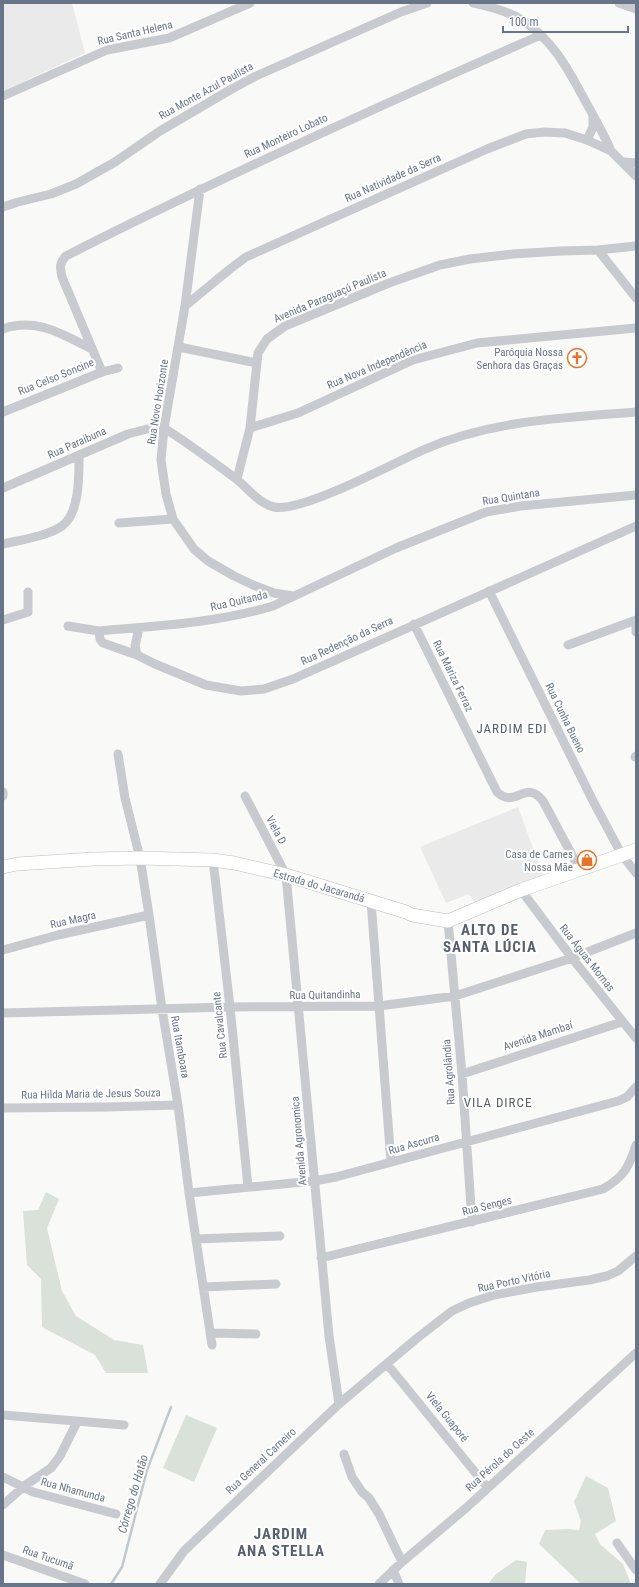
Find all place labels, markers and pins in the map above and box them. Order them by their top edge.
place label: Paróquia Nossa Senhora das Graças [477,346,563,372]
church icon: Paróquia Nossa Senhora das Graças [566,347,588,369]
place label: Casa de Carnes Nossa Mãe [505,848,573,874]
shop icon: Casa de Carnes Nossa Mãe [576,849,598,871]

